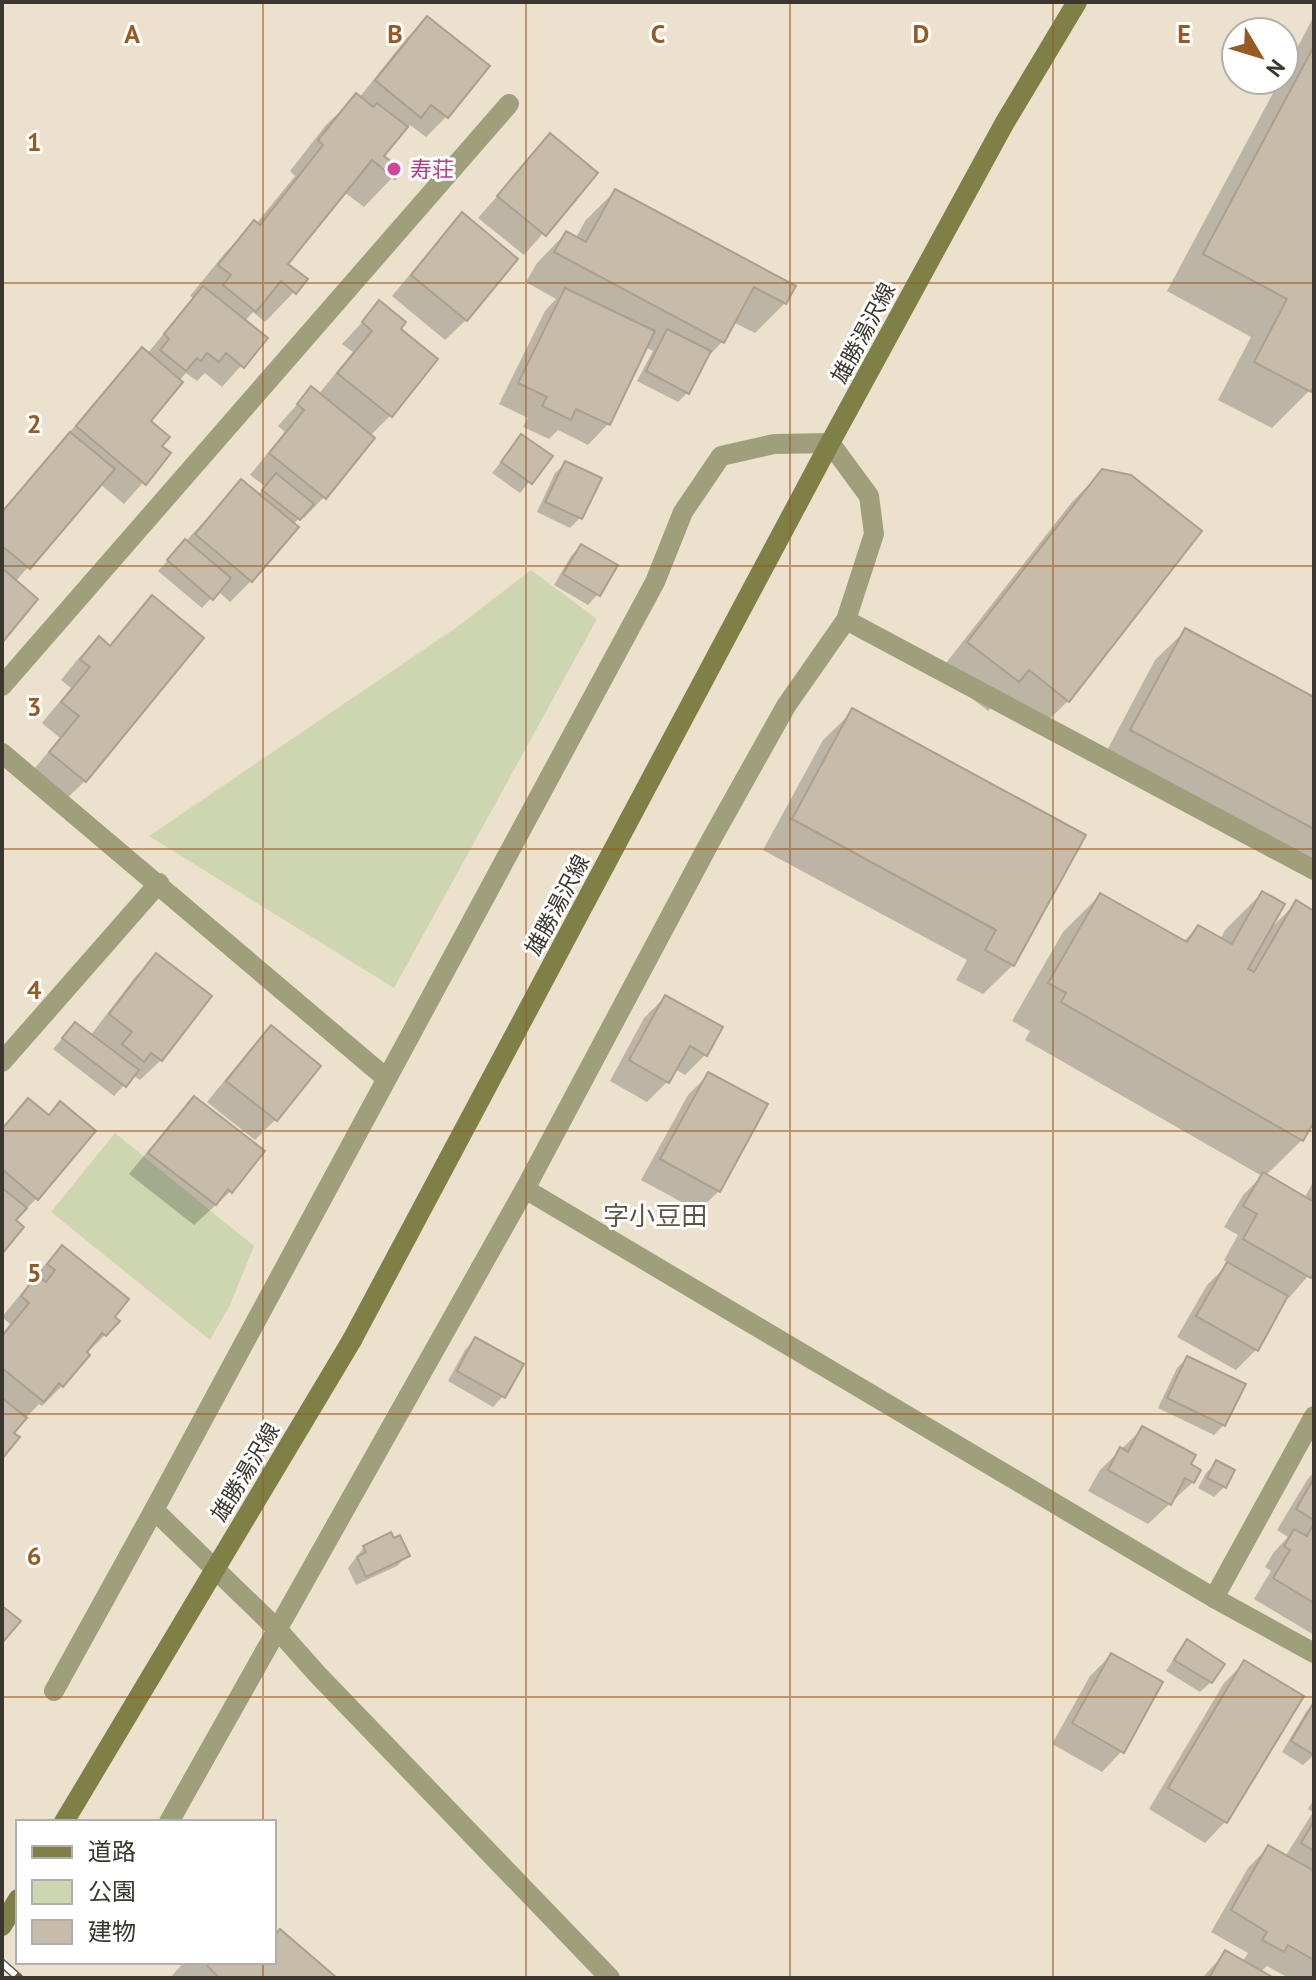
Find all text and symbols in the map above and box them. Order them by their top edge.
north arrow [1220,16,1300,96]
text: A [124,17,140,50]
text: B [387,17,403,50]
text: C [651,17,665,50]
text: D [913,17,929,50]
text: E [1177,17,1191,50]
text: N [1260,54,1291,83]
text: 1 [27,125,41,158]
place label: 寿荘 [410,155,454,183]
marker: 寿荘 [385,160,403,178]
street label: 雄勝湯沢線 [825,278,901,388]
text: 2 [27,407,41,440]
text: 3 [27,690,41,723]
street label: 雄勝湯沢線 [519,850,595,960]
text: 4 [27,973,42,1006]
district label: 字小豆田 [603,1199,707,1232]
text: 5 [27,1256,41,1289]
street label: 雄勝湯沢線 [205,1418,285,1526]
text: 6 [27,1539,41,1572]
legend [16,1820,276,1964]
text: 道路 [88,1836,136,1867]
text: 公園 [88,1876,136,1907]
text: 建物 [88,1916,136,1947]

